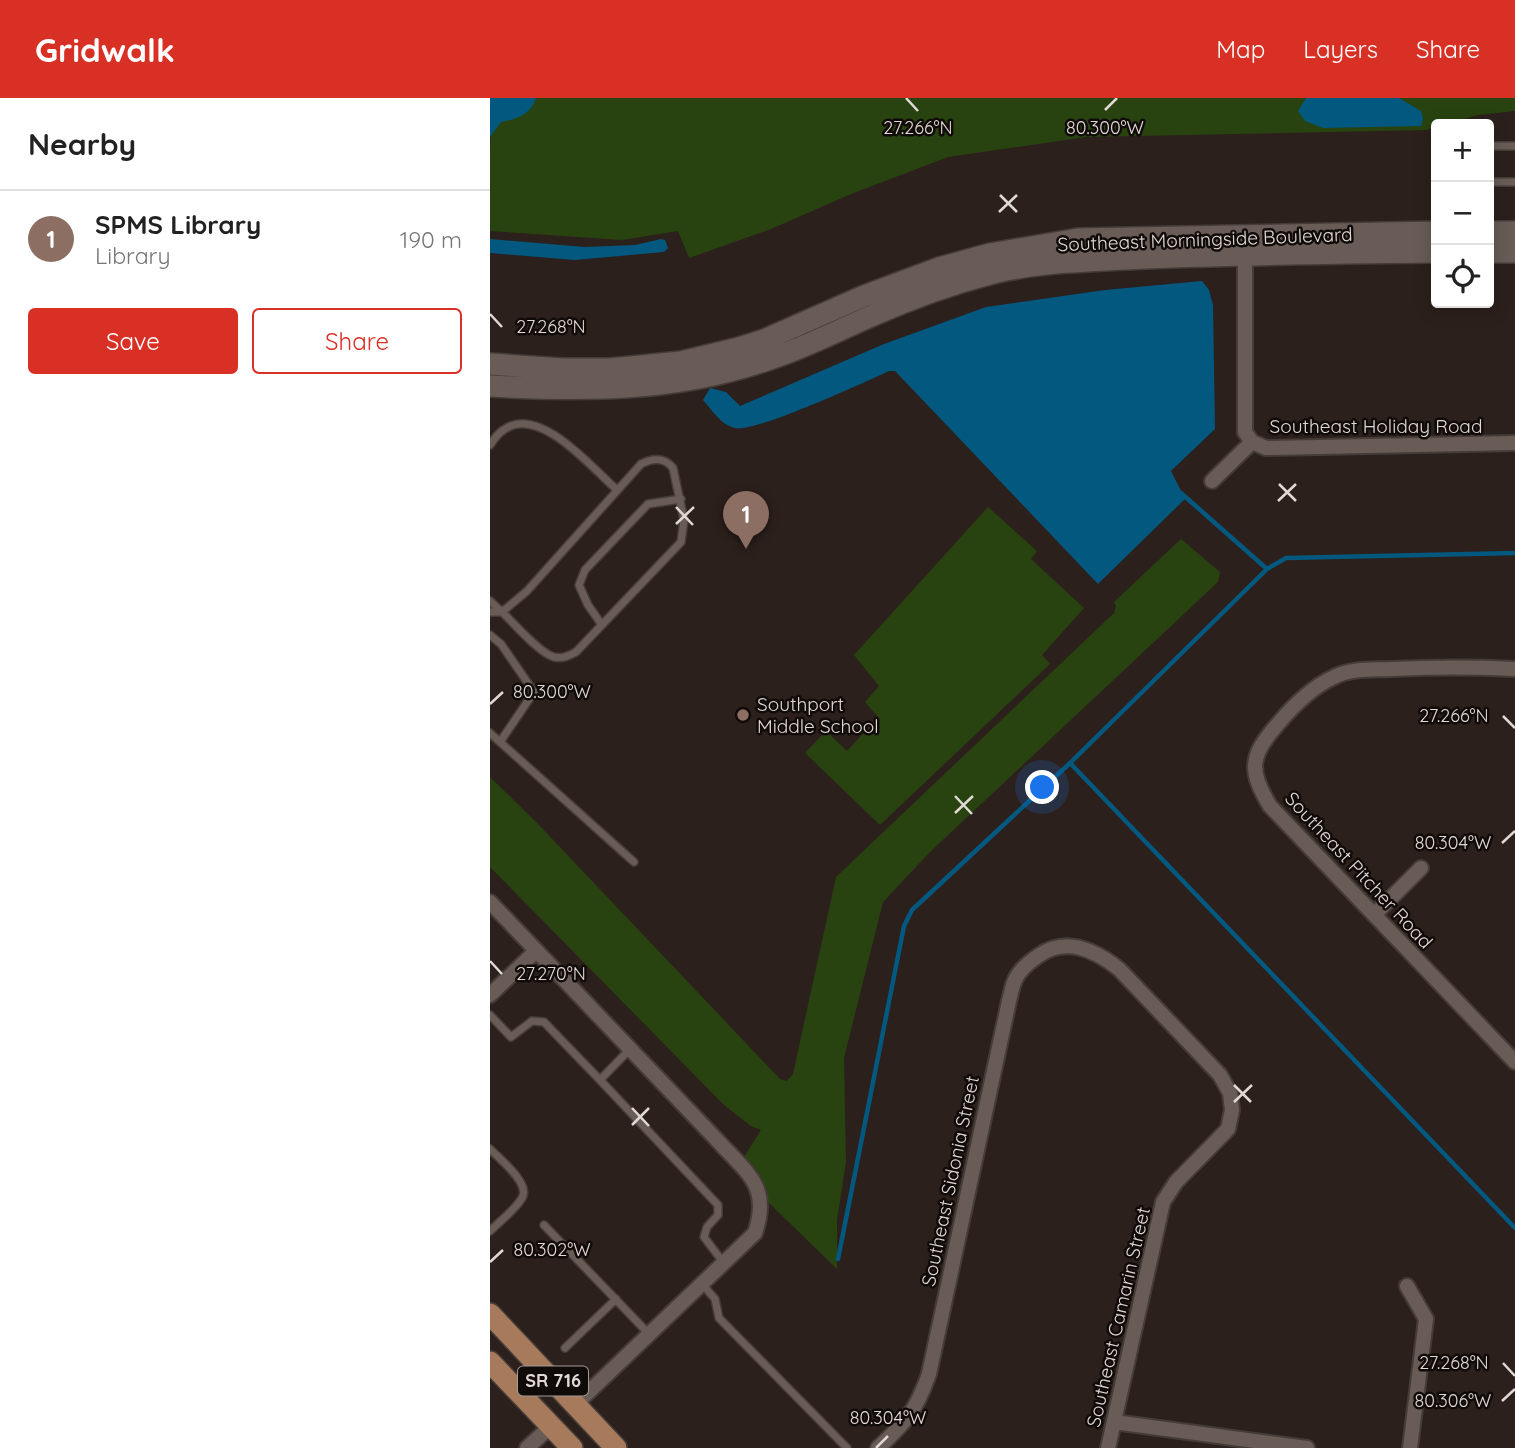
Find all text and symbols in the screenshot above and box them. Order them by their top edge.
text: Gridwalk [35,29,175,70]
text: Map [1216,34,1265,64]
text: Layers [1303,34,1378,64]
text: Share [1416,34,1480,64]
text: 27.266°N [883,116,953,139]
text: 80.300°W [1066,116,1144,139]
map controls [1431,119,1494,308]
button: + [1431,119,1494,182]
text: Nearby [28,125,136,163]
button: − [1431,182,1494,245]
text: SPMS Library [95,208,261,241]
street label: Southeast Morningside Boulevard [1057,222,1353,256]
text: 1 [47,225,55,254]
text: 190 m [400,225,462,254]
text: Library [95,241,171,270]
button: locate [1431,245,1494,308]
button: Save [28,308,238,374]
button: Share [252,308,462,374]
text: 27.268°N [516,315,586,338]
street label: Southeast Holiday Road [1270,414,1482,438]
pin: 1 [723,491,769,549]
text: 80.300°W [513,680,591,703]
place label: Southport Middle School [757,692,879,738]
text: 27.266°N [1419,704,1489,727]
marker: Southport Middle School [735,707,751,723]
your location [1025,770,1059,804]
street label: Southeast Pitcher Road [1280,787,1438,953]
text: 80.304°W [1415,831,1491,854]
text: 27.270°N [516,962,586,985]
street label: Southeast Sidonia Street [916,1074,984,1288]
street label: Southeast Camarin Street [1081,1205,1155,1429]
text: 80.302°W [513,1238,591,1261]
text: 27.268°N [1419,1351,1489,1374]
road number: SR 716 [518,1366,588,1396]
text: 80.306°W [1415,1389,1491,1412]
text: 80.304°W [850,1406,926,1429]

